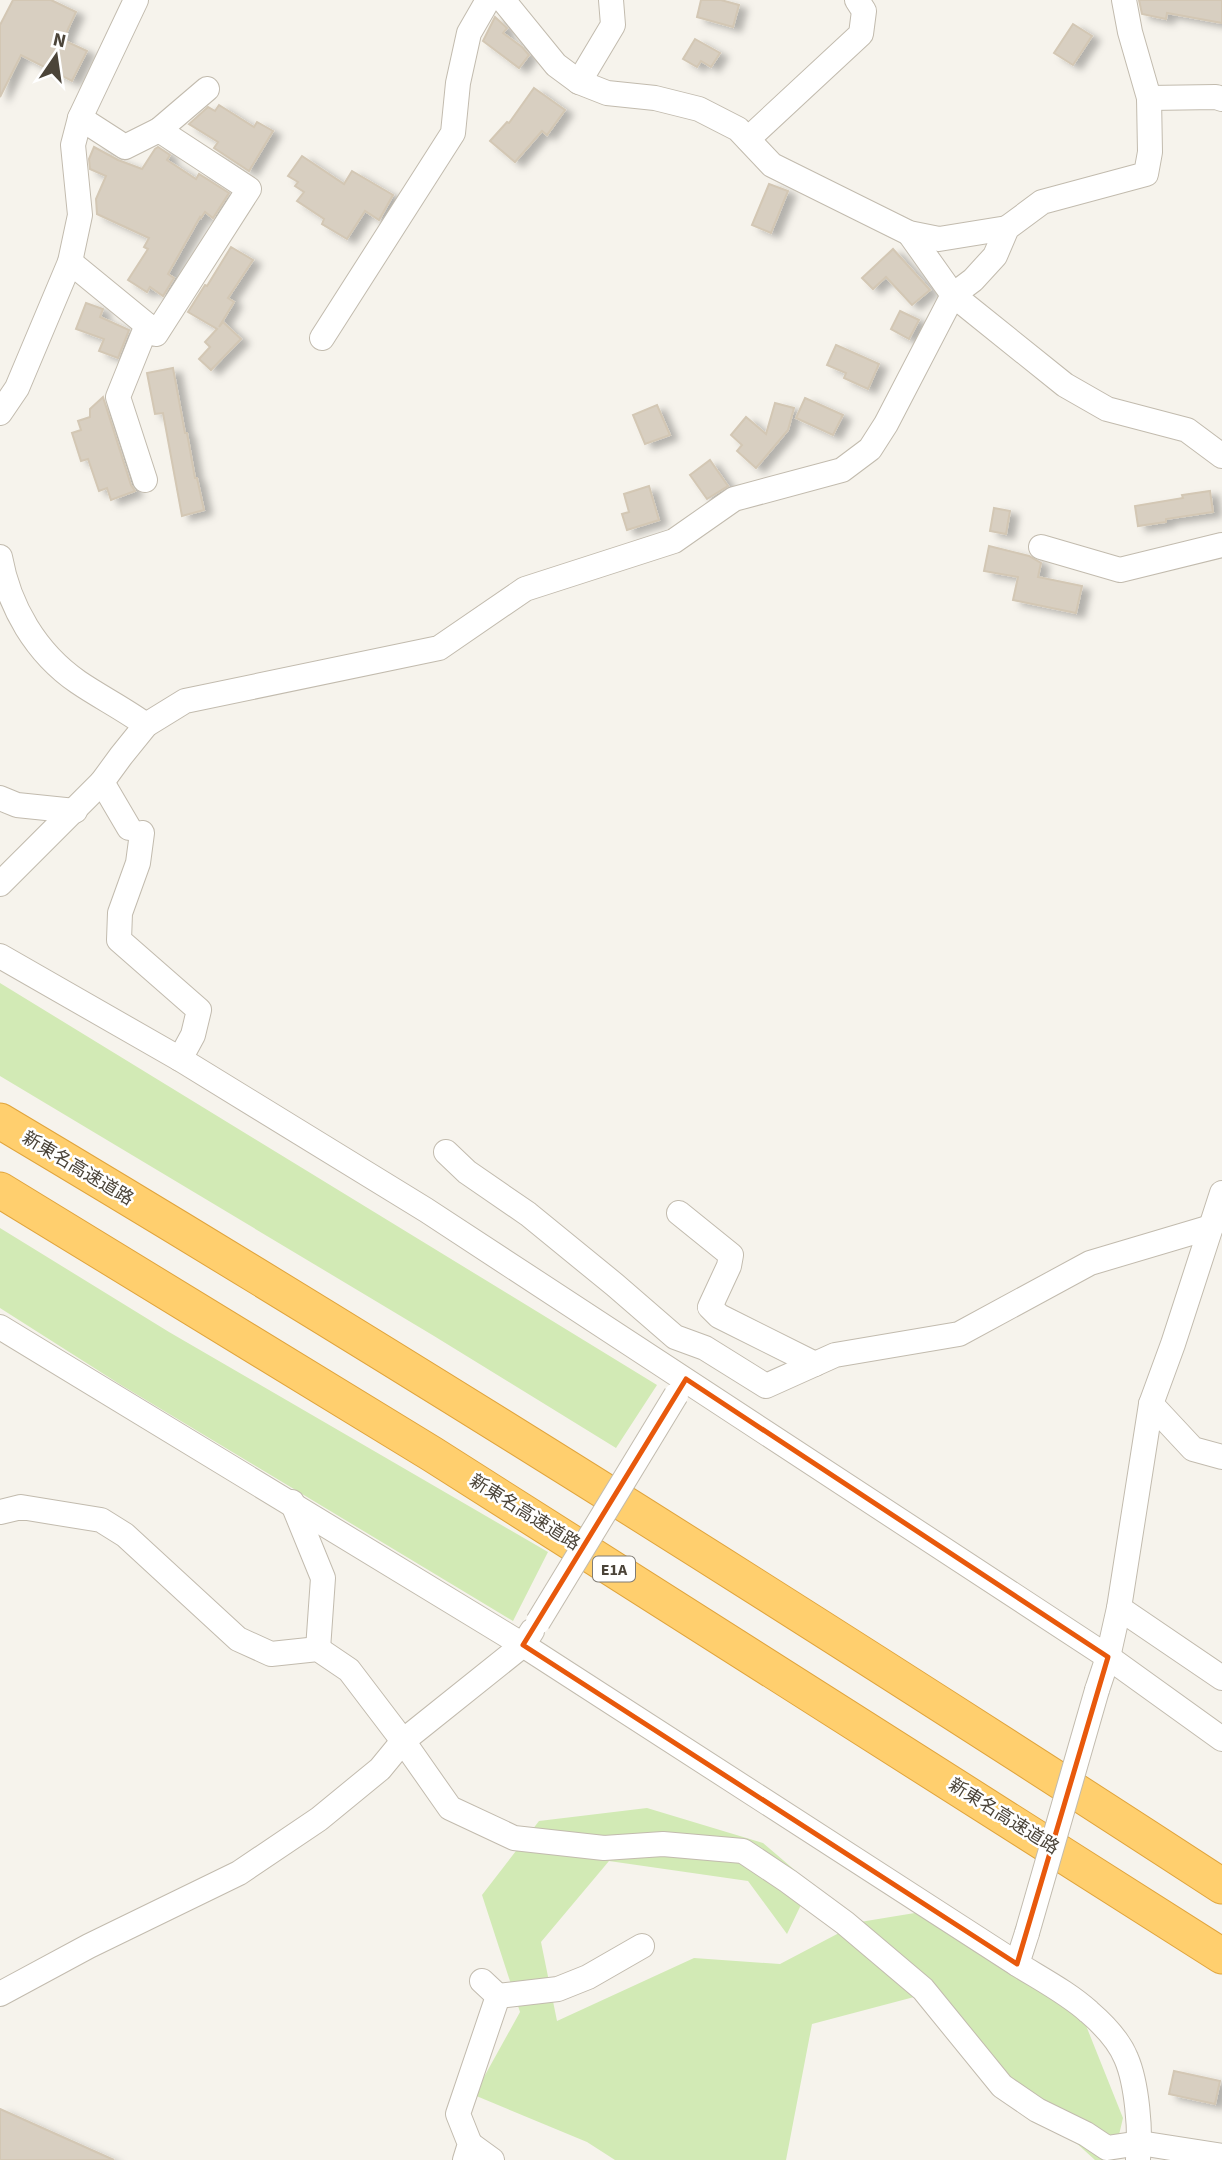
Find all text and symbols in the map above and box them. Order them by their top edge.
north arrow [21,21,91,91]
text: N [50,26,69,55]
street label: 新東名高速道路 [17,1125,138,1212]
street label: 新東名高速道路 [465,1468,585,1556]
road number: E1A [593,1556,635,1582]
street label: 新東名高速道路 [944,1772,1064,1860]

